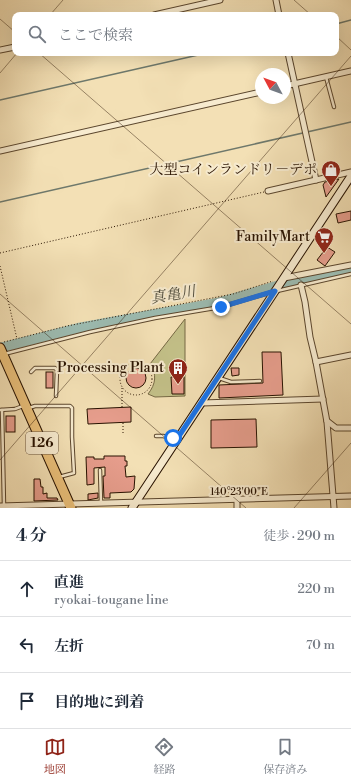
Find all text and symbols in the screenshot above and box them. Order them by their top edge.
search box [12,12,339,56]
icon: search [26,23,48,45]
text: ここで検索 [58,26,133,45]
north arrow [255,68,291,104]
shop icon: 大型コインランドリ－デポ [320,159,342,187]
place label: 大型コインランドリ－デポ [149,161,317,179]
supermarket icon: FamilyMart [313,226,335,254]
place label: FamilyMart [236,228,310,246]
water label: 真亀川 [149,281,199,308]
route end [212,298,230,316]
building icon: Processing Plant [167,357,189,385]
place label: Processing Plant [57,359,164,377]
route start [164,429,182,447]
road number: 126 [26,432,58,454]
text: 140°23'00"E [210,486,268,498]
text: 4 分 [16,525,47,547]
text: 徒歩 · 290 m [264,528,335,544]
text: 直進 [54,573,84,592]
icon: ahead [16,578,38,600]
text: 220 m [297,581,335,597]
text: ryokai-tougane line [54,592,169,608]
icon: left [16,634,38,656]
text: 左折 [54,637,84,656]
text: 70 m [306,637,335,653]
icon: arrive [16,690,38,712]
text: 目的地に到着 [54,693,144,712]
tab: 地図 [44,736,66,777]
tab: 経路 [153,736,175,777]
tab: 保存済み [263,736,307,777]

